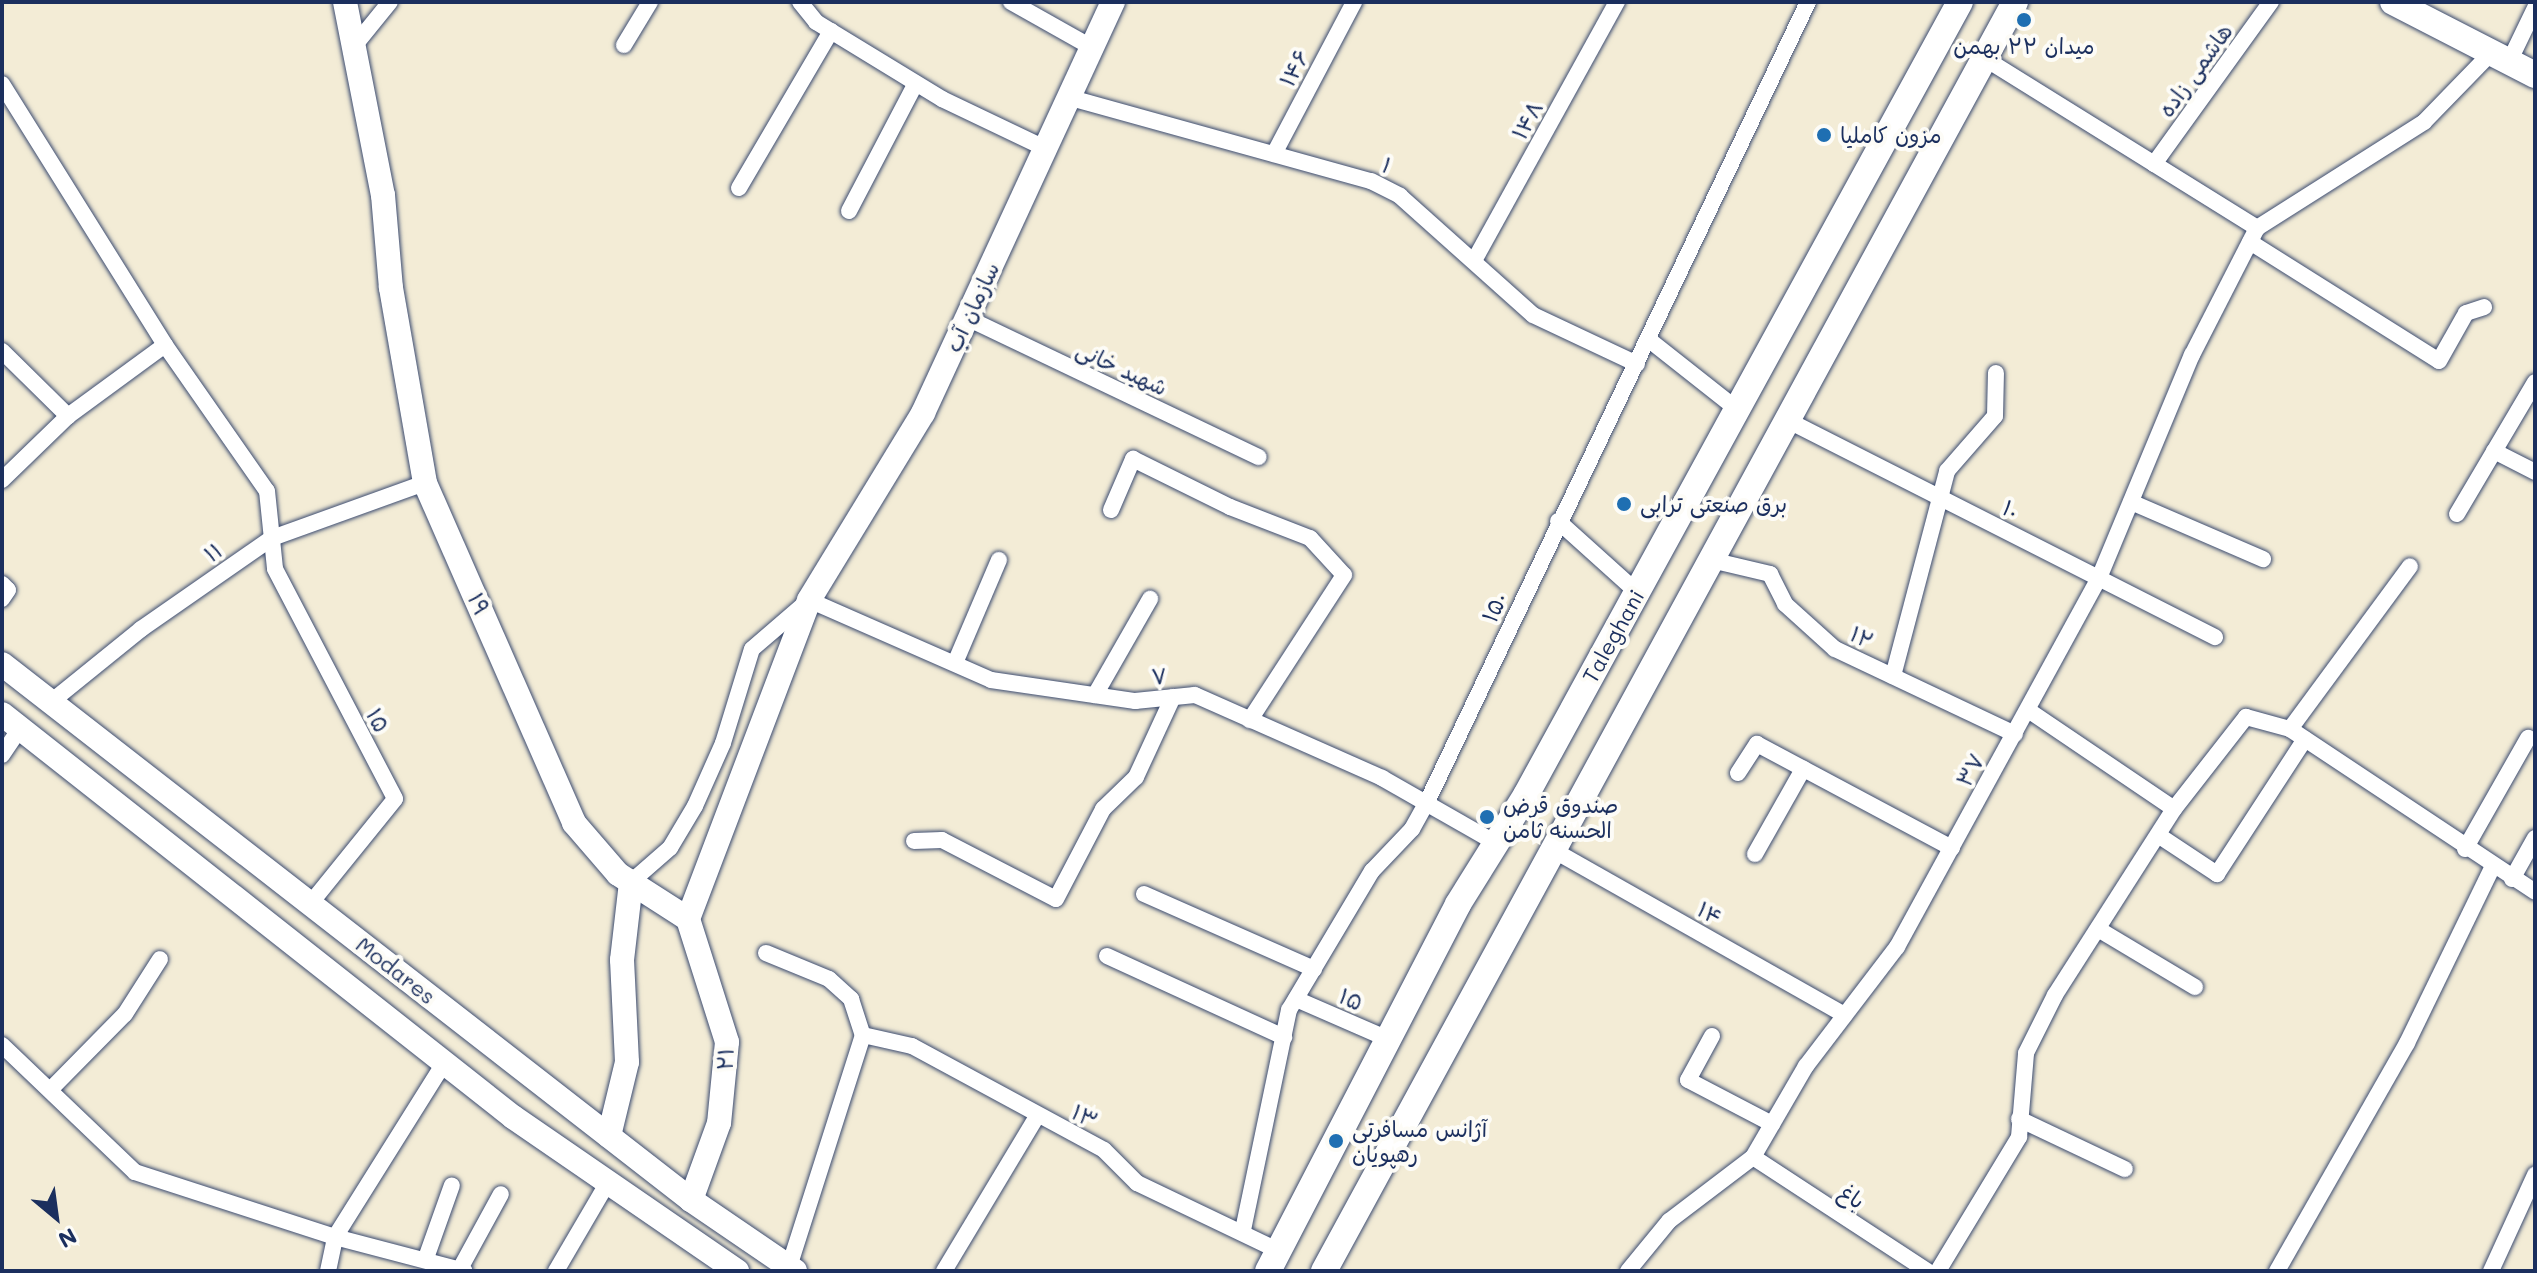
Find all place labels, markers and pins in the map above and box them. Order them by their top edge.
marker: میدان ۲۲ بهمن [2015,11,2033,29]
place label: میدان ۲۲ بهمن [1953,33,2095,59]
place label: مزون کاملیا [1840,122,1941,148]
marker: مزون کاملیا [1815,126,1833,144]
place label: برق صنعتی ترابی [1640,491,1787,517]
marker: برق صنعتی ترابی [1615,495,1633,513]
place label: صندوق قرض الحسنه ثامن [1503,791,1618,842]
marker: صندوق قرض الحسنه ثامن [1478,808,1496,826]
place label: آژانس مسافرتی رهپویان [1352,1115,1487,1166]
marker: آژانس مسافرتی رهپویان [1327,1132,1345,1150]

